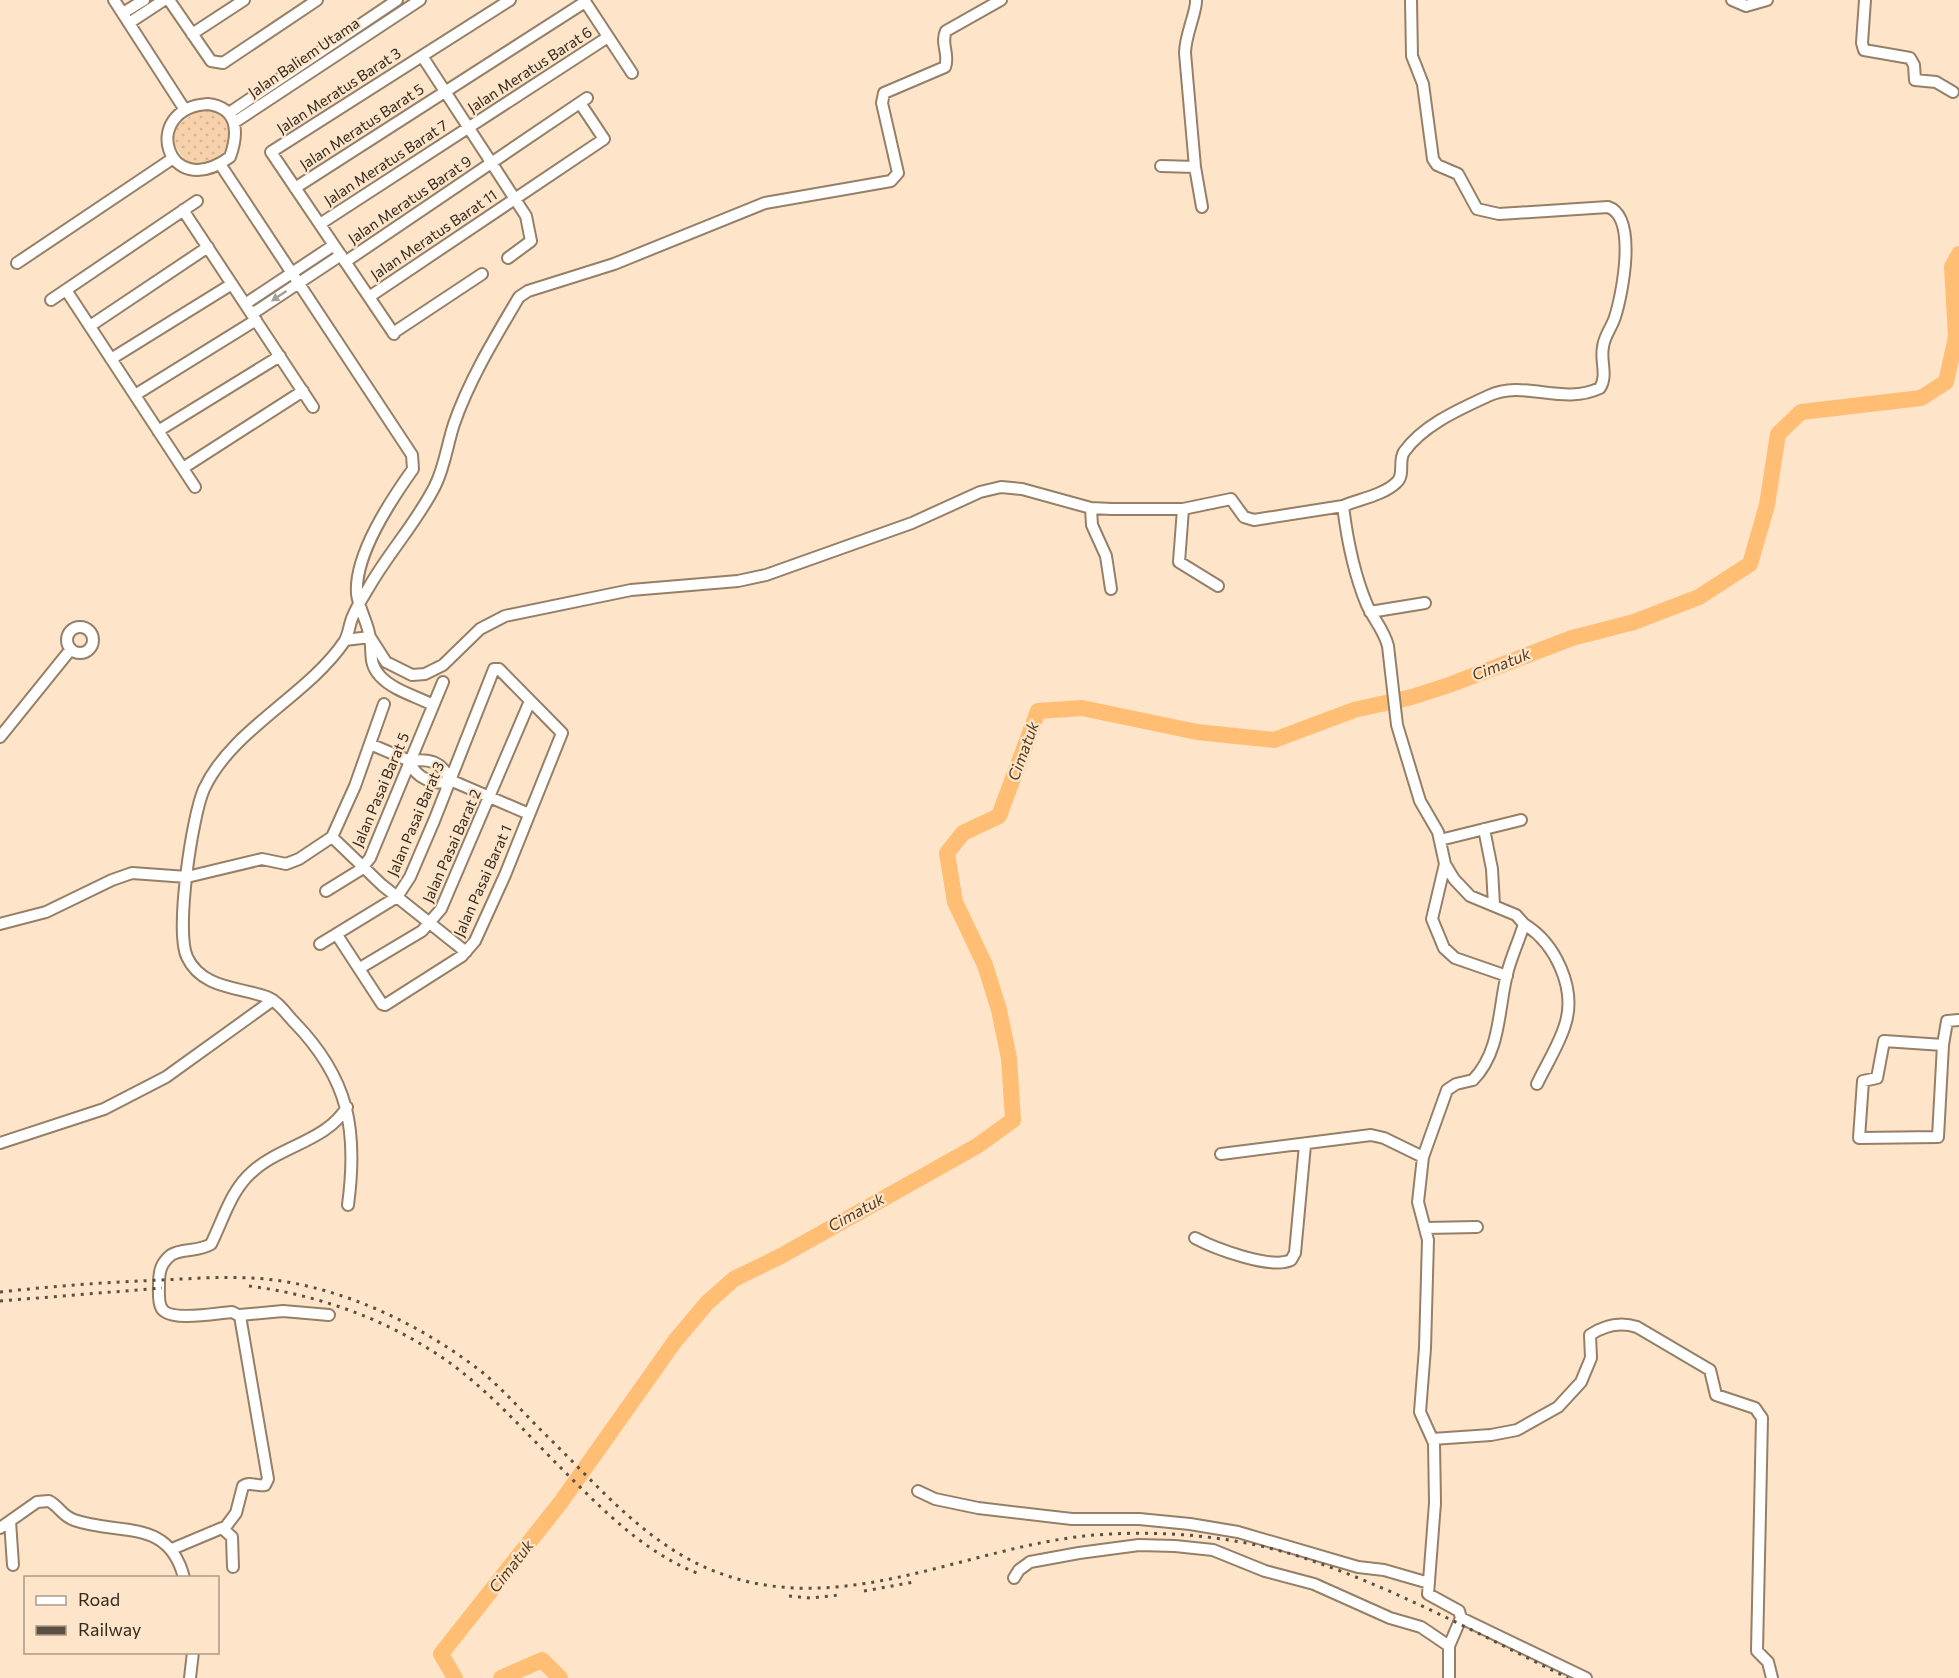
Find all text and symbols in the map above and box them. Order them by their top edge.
street label: Jalan Baliem Utama [244,13,362,101]
street label: Jalan Meratus Barat 6 [464,22,595,116]
street label: Jalan Meratus Barat 3 [273,43,404,137]
street label: Jalan Meratus Barat 5 [296,79,427,173]
street label: Jalan Meratus Barat 7 [320,115,451,209]
street label: Jalan Meratus Barat 9 [344,151,475,247]
street label: Jalan Meratus Barat 11 [367,185,500,283]
one-way arrow [271,290,287,301]
water label: Cimatuk [1469,643,1533,684]
water label: Cimatuk [1003,718,1042,783]
street label: Jalan Pasai Barat 5 [348,730,412,850]
street label: Jalan Pasai Barat 3 [383,759,447,879]
street label: Jalan Pasai Barat 2 [418,786,484,905]
street label: Jalan Pasai Barat 1 [449,822,515,939]
water label: Cimatuk [824,1188,888,1235]
water label: Cimatuk [484,1535,537,1596]
legend [24,1576,219,1654]
text: Road [78,1588,120,1610]
text: Railway [78,1618,141,1640]

